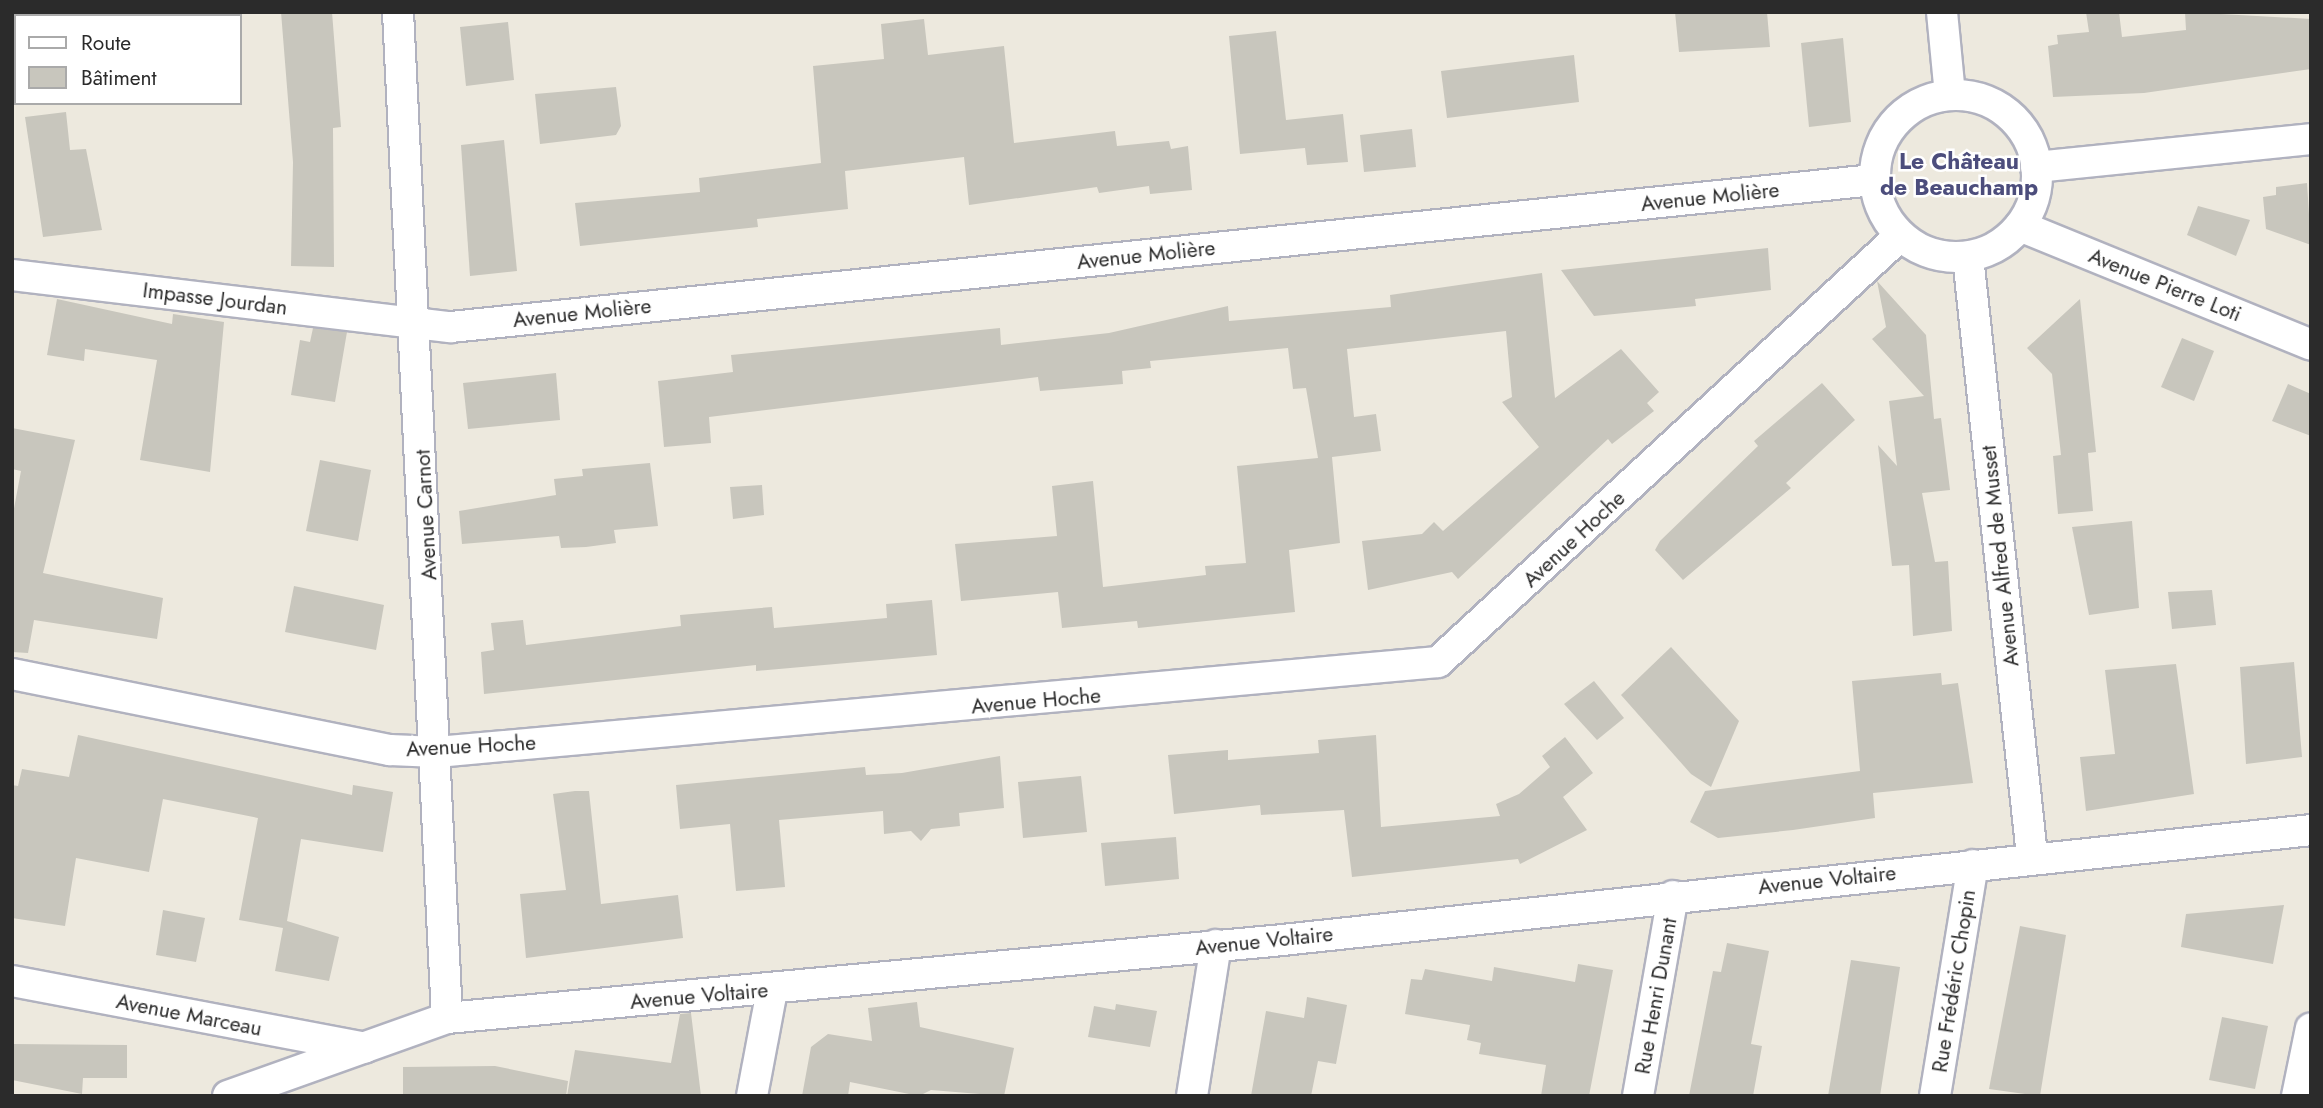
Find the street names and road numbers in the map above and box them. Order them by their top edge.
street label: Avenue Molière [1640,177,1780,217]
street label: Avenue Molière [1076,235,1216,275]
street label: Avenue Pierre Loti [2085,243,2245,327]
street label: Impasse Jourdan [141,278,289,320]
street label: Avenue Molière [512,293,652,333]
street label: Avenue Alfred de Musset [1976,444,2024,668]
street label: Avenue Carnot [410,449,442,581]
street label: Avenue Hoche [1518,485,1630,593]
street label: Avenue Hoche [970,683,1102,719]
street label: Avenue Hoche [405,730,537,762]
street label: Avenue Voltaire [1757,860,1897,900]
street label: Rue Frédéric Chopin [1927,888,1981,1074]
street label: Rue Henri Dunant [1630,916,1682,1076]
street label: Avenue Voltaire [1194,921,1334,961]
street label: Avenue Voltaire [629,977,769,1015]
street label: Avenue Marceau [114,989,264,1041]

